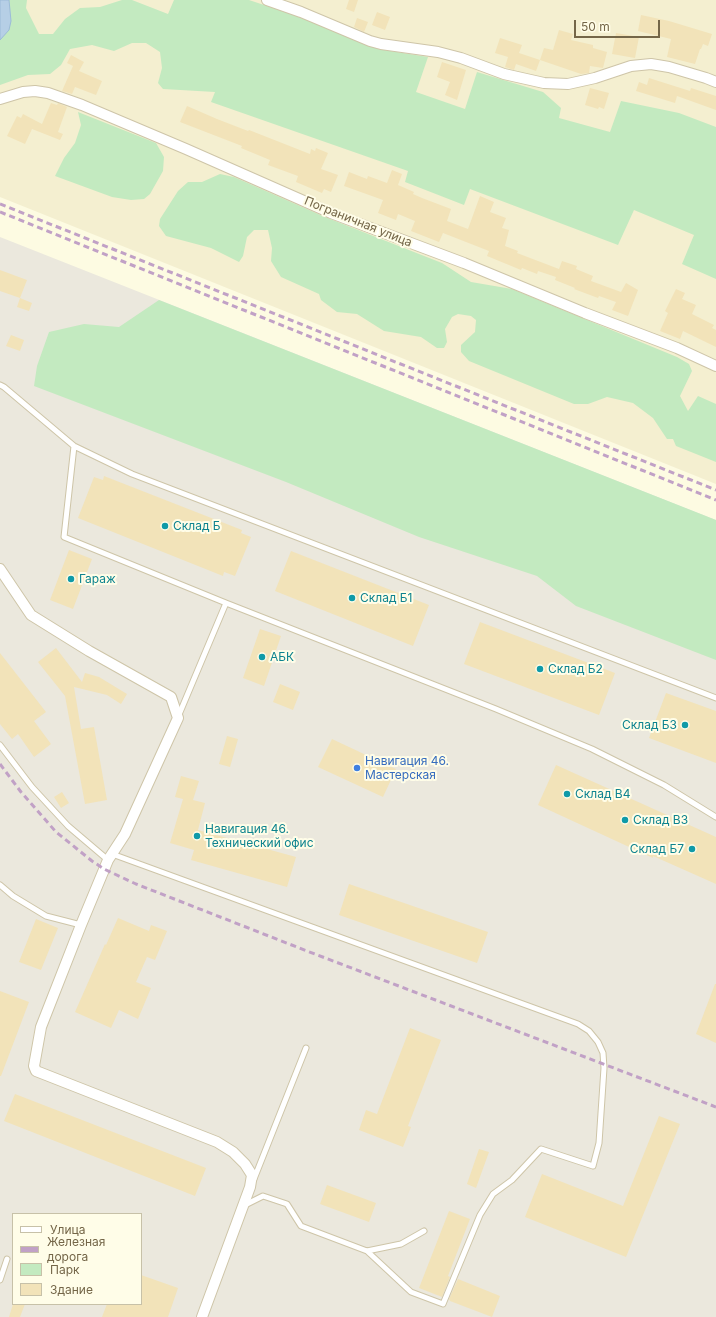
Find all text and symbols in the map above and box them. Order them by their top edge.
scale bar [576,12,662,38]
text: 50 m [581,19,610,34]
street label: Пограничная улица [302,194,414,250]
place label: Склад Б [173,519,221,533]
marker: Склад Б [160,521,170,531]
place label: Гараж [79,572,116,586]
marker: Гараж [66,574,76,584]
place label: Склад Б1 [360,591,412,605]
marker: Склад Б1 [347,593,357,603]
place label: АБК [270,650,294,664]
marker: АБК [257,652,267,662]
place label: Склад Б2 [548,662,603,676]
marker: Склад Б2 [535,664,545,674]
place label: Склад Б3 [622,718,677,732]
marker: Склад Б3 [680,720,690,730]
place label: Навигация 46. Мастерская [365,754,449,782]
marker: Навигация 46. Мастерская [352,763,362,773]
place label: Склад В4 [575,787,630,801]
marker: Склад В4 [562,789,572,799]
place label: Склад В3 [633,813,688,827]
marker: Склад В3 [620,815,630,825]
place label: Навигация 46. Технический офис [205,822,314,850]
marker: Навигация 46. Технический офис [192,831,202,841]
place label: Склад Б7 [630,842,684,856]
marker: Склад Б7 [687,844,697,854]
legend [12,1213,142,1305]
text: Улица [50,1222,85,1237]
text: Железная дорога [47,1234,105,1264]
text: Парк [50,1262,80,1277]
text: Здание [50,1282,93,1297]

